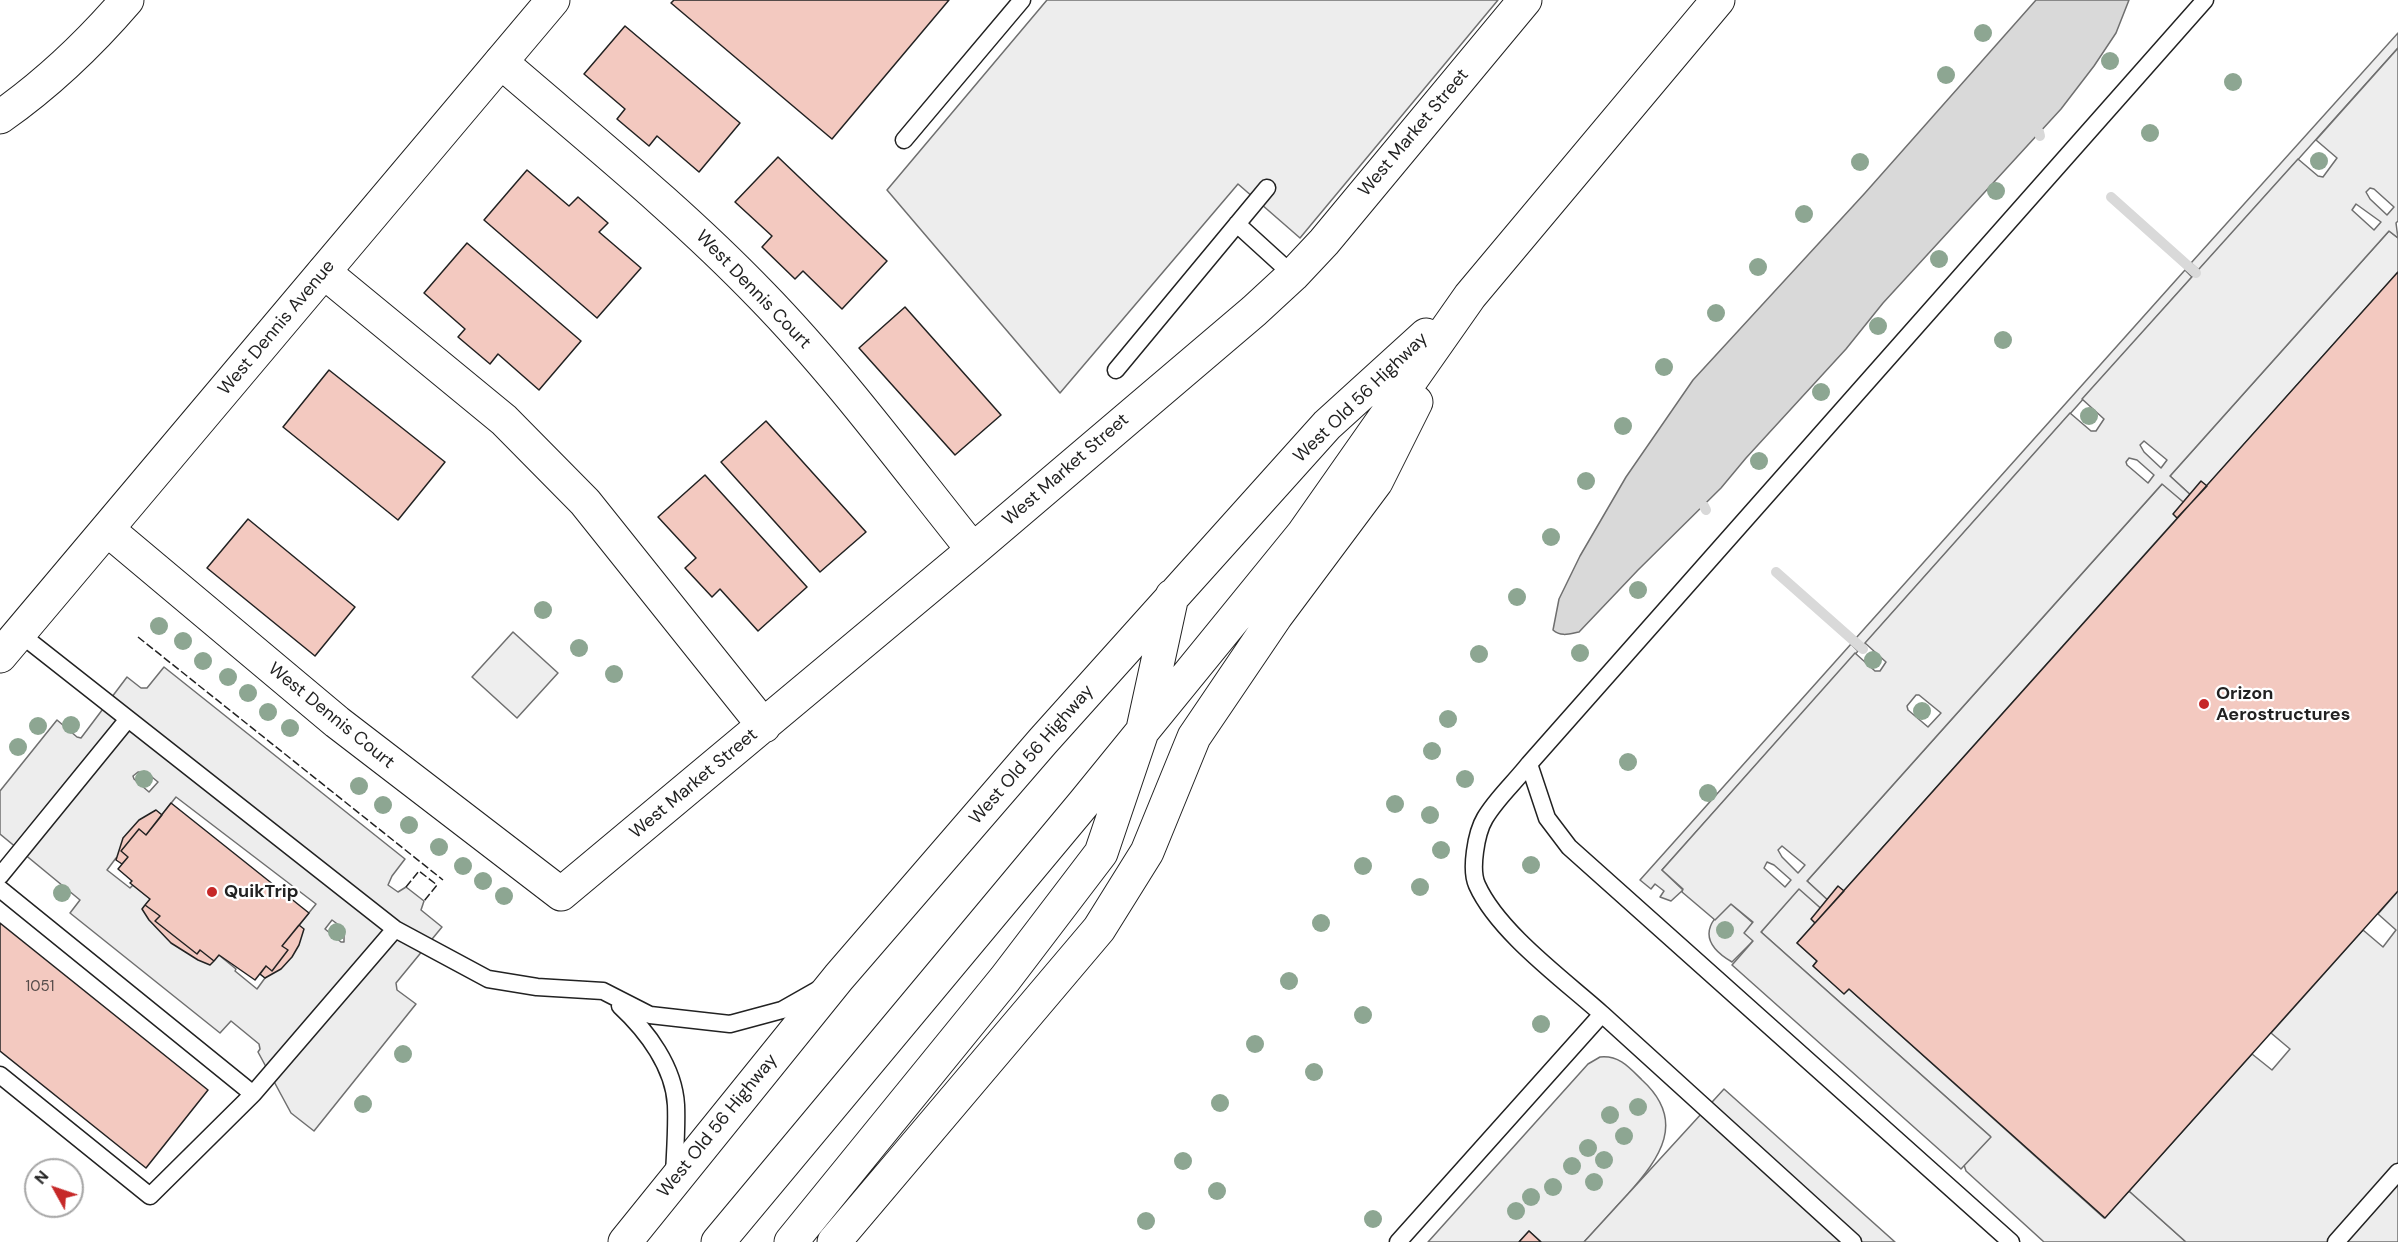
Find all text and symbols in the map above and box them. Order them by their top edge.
street label: West Market Street [1354,65,1474,201]
street label: West Dennis Court [691,226,815,354]
street label: West Dennis Avenue [214,256,340,400]
street label: West Old 56 Highway [1289,328,1433,468]
street label: West Market Street [999,409,1133,531]
street label: West Dennis Court [263,658,399,774]
street label: West Old 56 Highway [965,681,1099,829]
place label: Orizon Aerostructures [2216,683,2350,726]
marker: Orizon Aerostructures [2197,697,2211,711]
street label: West Market Street [626,724,762,844]
place label: QuikTrip [224,881,299,903]
marker: QuikTrip [205,885,219,899]
house number: 1051 [26,978,54,996]
street label: West Old 56 Highway [654,1050,782,1202]
north arrow [24,1158,84,1218]
text: N [30,1166,53,1189]

